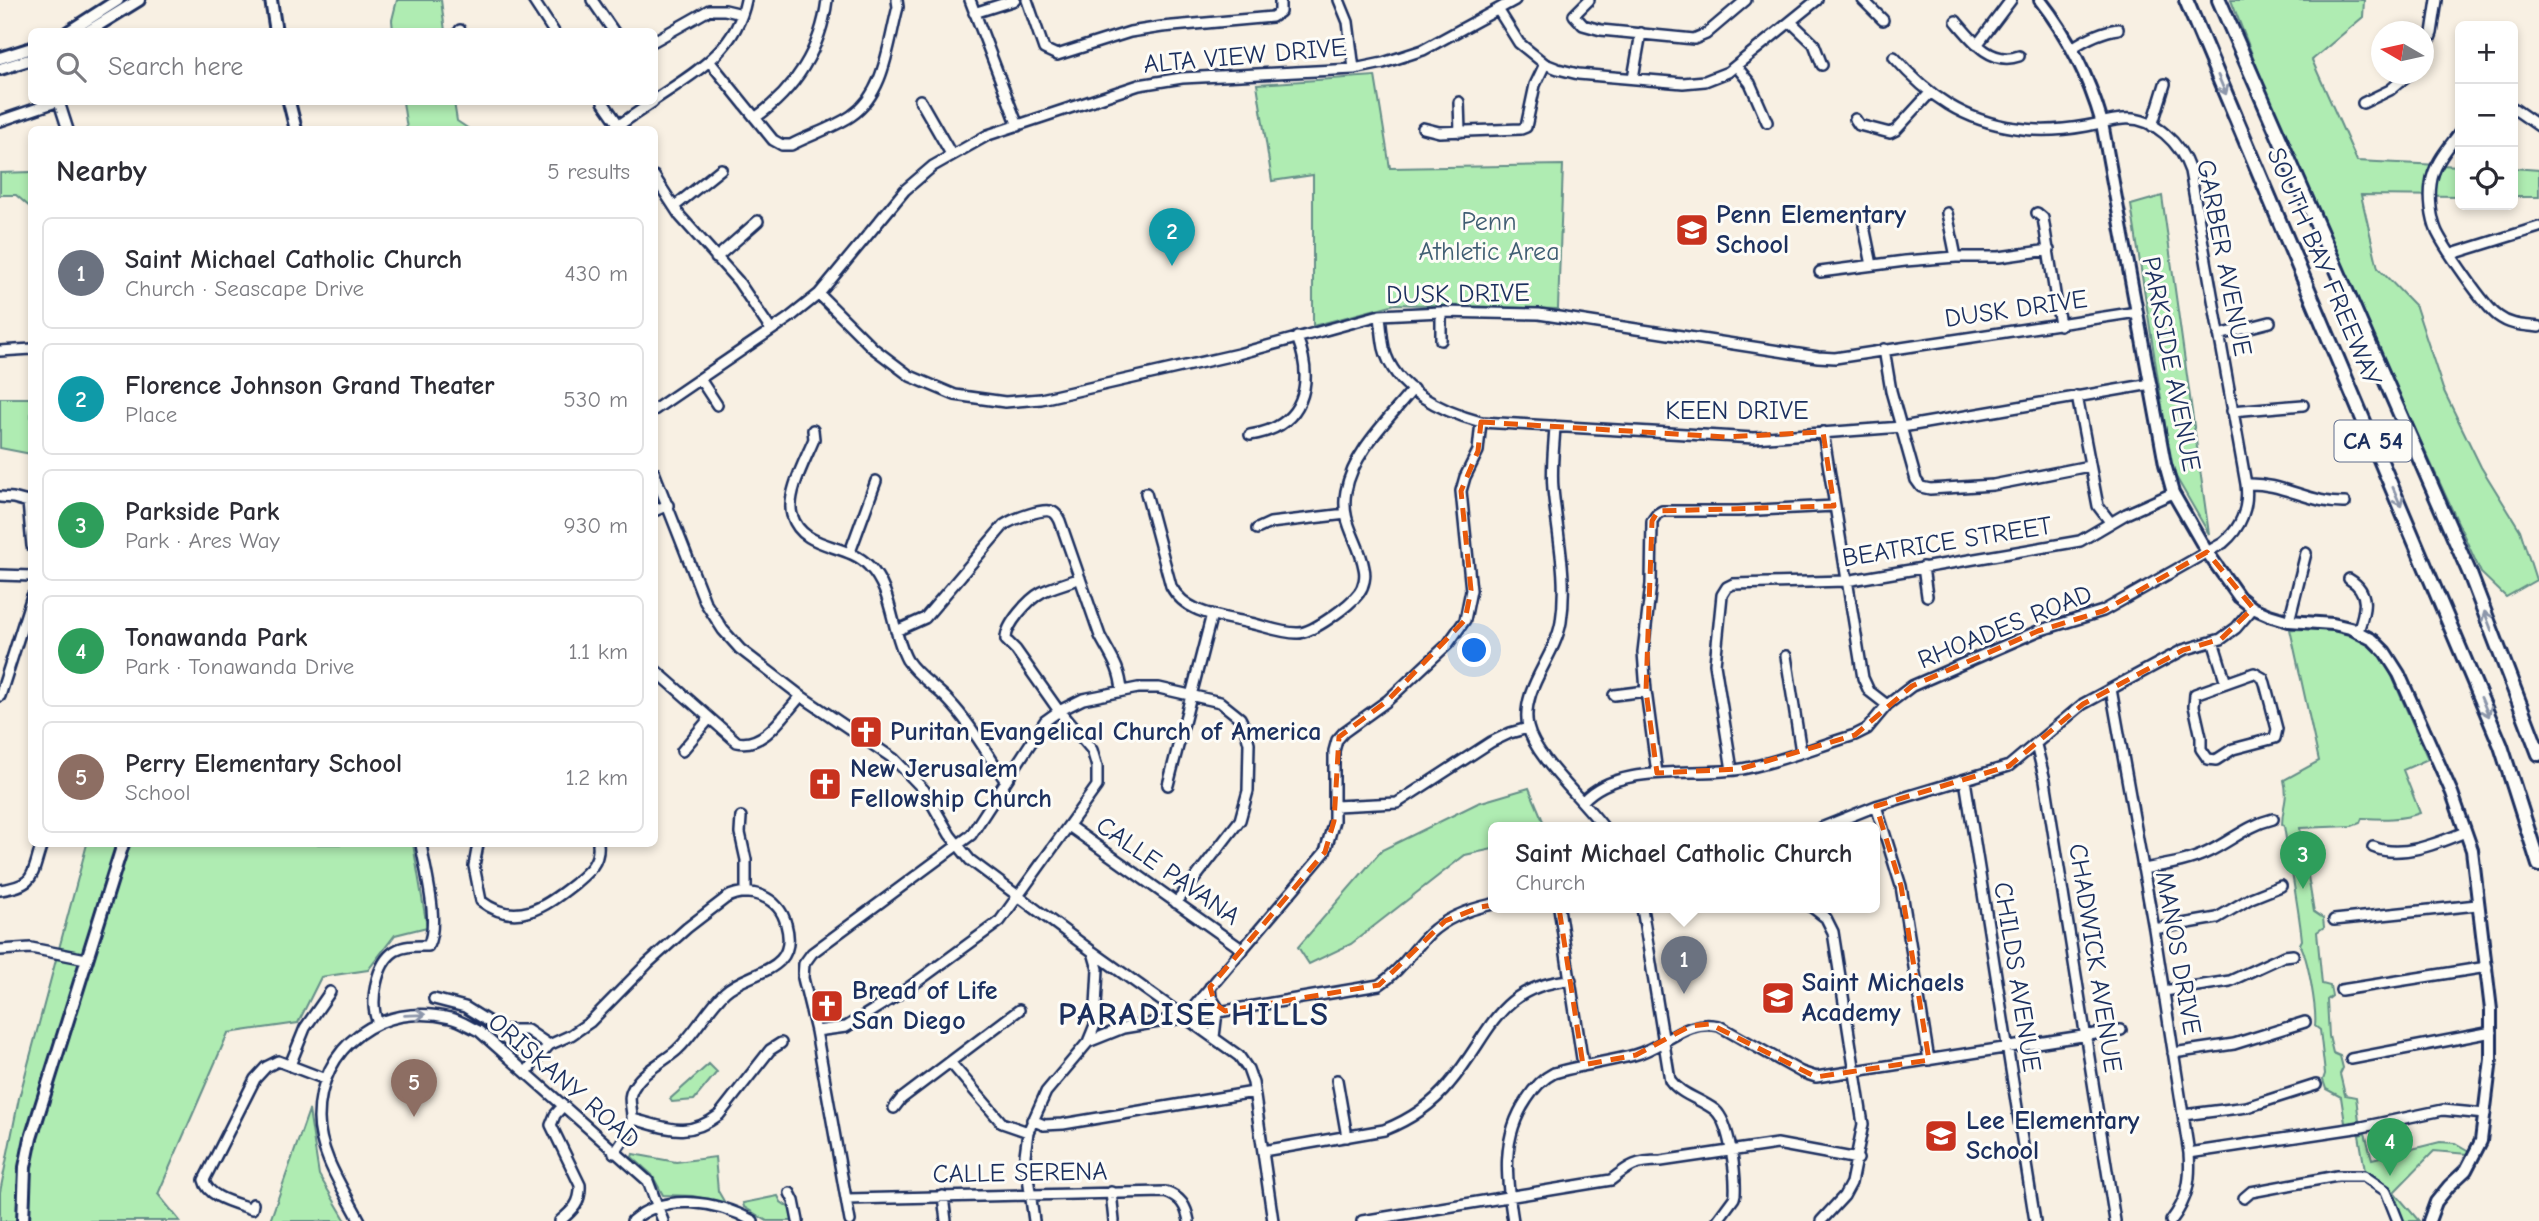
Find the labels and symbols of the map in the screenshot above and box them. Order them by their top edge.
north arrow [2371,21,2434,84]
street label: ALTA VIEW DRIVE [1142,32,1348,80]
one-way arrow [2216,73,2229,95]
street label: SOUTH BAY FREEWAY [2260,143,2388,391]
street label: GARBER AVENUE [2190,157,2258,359]
place label: Penn Elementary School [1716,200,1906,260]
park label: Penn Athletic Area [1418,207,1560,267]
pin: 2 [1149,208,1195,266]
school or university icon: Penn Elementary School [1673,211,1711,249]
street label: PARKSIDE AVENUE [2135,254,2207,474]
street label: DUSK DRIVE [1386,278,1530,310]
street label: DUSK DRIVE [1943,284,2089,334]
street label: KEEN DRIVE [1665,396,1809,426]
road number: CA 54 [2334,420,2412,462]
one-way arrow [2391,486,2404,507]
street label: BEATRICE STREET [1840,511,2055,573]
street label: RHOADES ROAD [1914,578,2096,676]
one-way arrow [2481,611,2494,633]
your location [1457,633,1491,667]
one-way arrow [2479,696,2492,717]
church icon: Puritan Evangelical Church of America [847,713,885,751]
place label: Puritan Evangelical Church of America [890,717,1321,747]
place label: New Jerusalem Fellowship Church [850,754,1052,814]
church icon: New Jerusalem Fellowship Church [806,765,844,803]
street label: CALLE PAVANA [1090,810,1246,932]
pin: 3 [2280,831,2326,889]
street label: CHADWICK AVENUE [2062,841,2128,1075]
street label: MANOS DRIVE [2149,869,2207,1037]
street label: CHILDS AVENUE [1987,880,2047,1074]
pin: 1 [1661,936,1707,994]
place label: Saint Michaels Academy [1802,968,1964,1028]
place label: Bread of Life San Diego [852,976,998,1036]
school or university icon: Saint Michaels Academy [1759,979,1797,1017]
church icon: Bread of Life San Diego [808,987,846,1025]
district label: PARADISE HILLS [1058,995,1330,1033]
street label: ORISKANY ROAD [482,1007,646,1155]
one-way arrow [403,1008,426,1021]
pin: 5 [391,1059,437,1117]
place label: Lee Elementary School [1966,1106,2140,1166]
school or university icon: Lee Elementary School [1922,1117,1960,1155]
pin: 4 [2367,1118,2413,1176]
street label: CALLE SERENA [932,1156,1108,1190]

